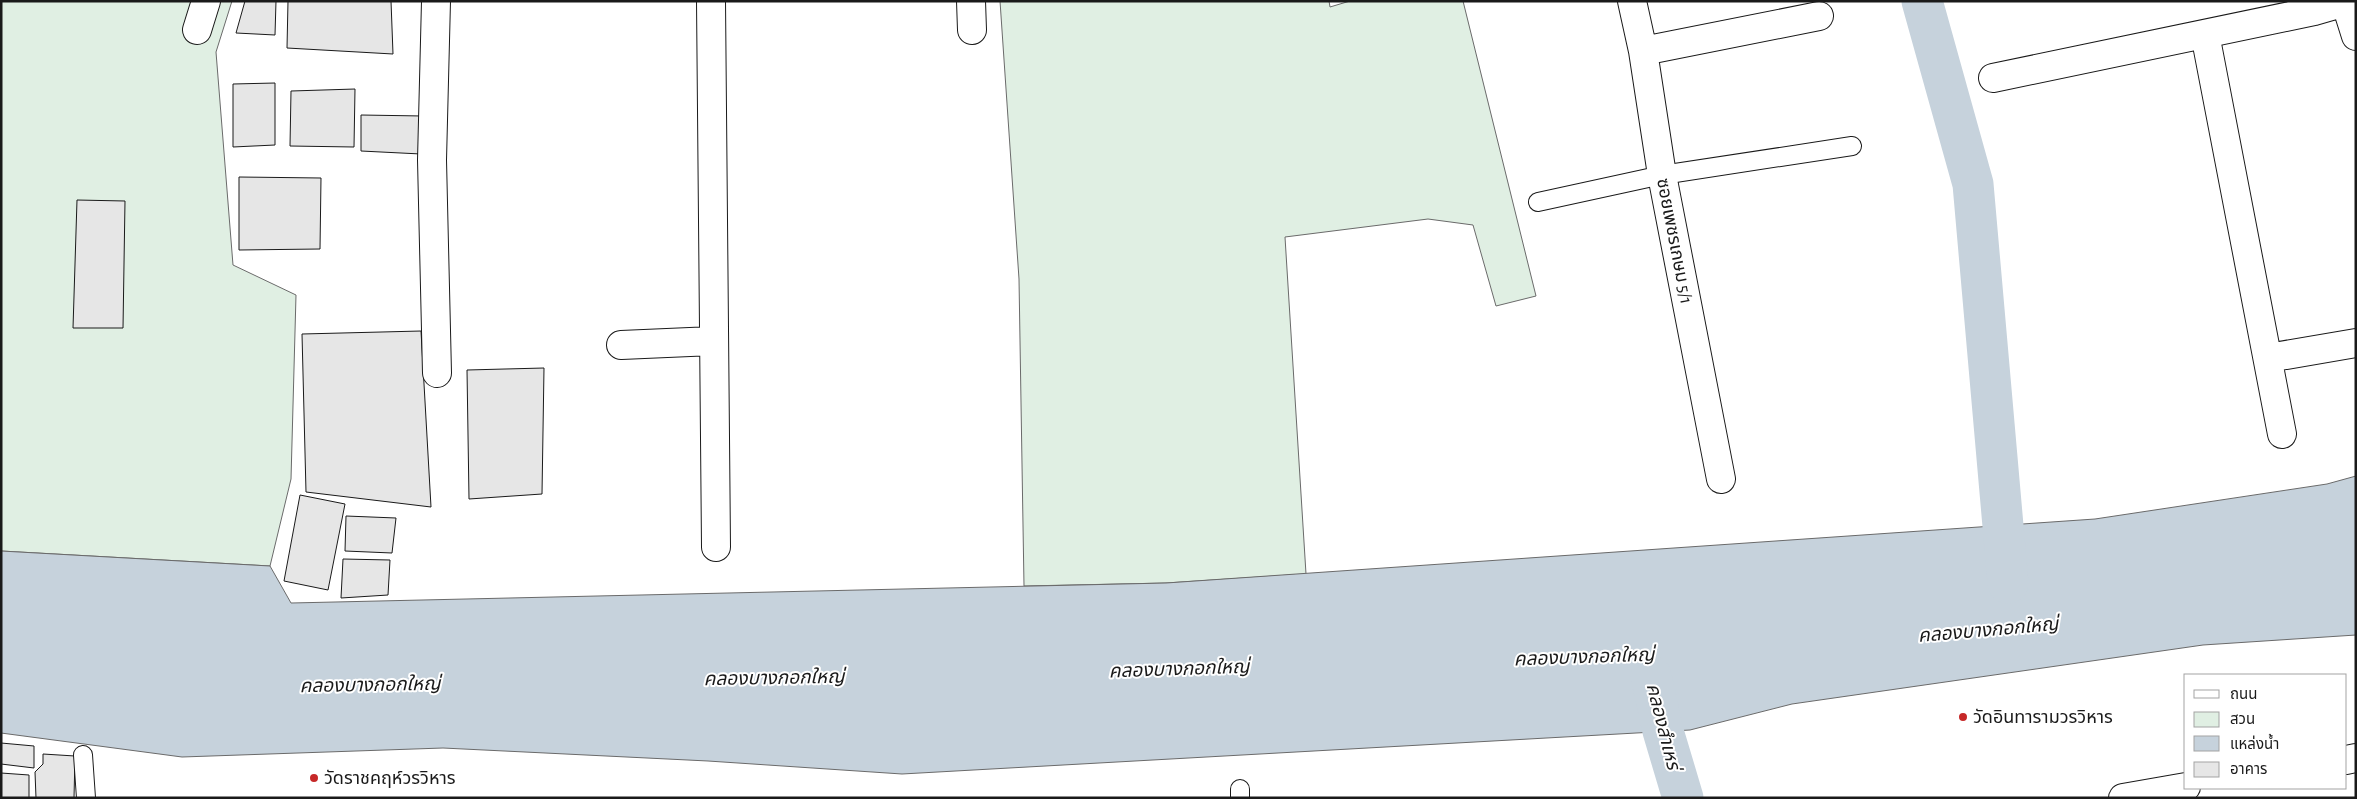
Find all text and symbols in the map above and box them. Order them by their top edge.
street label: ซอยเพชรเกษม 5/1 [1653,177,1695,306]
water label: คลองบางกอกใหญ่ [1917,613,2062,646]
water label: คลองบางกอกใหญ่ [1513,643,1658,669]
water label: คลองบางกอกใหญ่ [1108,655,1253,681]
water label: คลองบางกอกใหญ่ [704,666,847,689]
water label: คลองบางกอกใหญ่ [300,673,443,696]
legend [2184,674,2347,789]
water label: คลองสำเหร่ [1643,681,1685,775]
text: ถนน [2230,687,2257,702]
place label: วัดอินทารามวรวิหาร [1973,708,2113,727]
marker: วัดอินทารามวรวิหาร [1957,711,1969,723]
text: สวน [2230,712,2255,727]
text: แหล่งน้ำ [2230,733,2279,752]
text: อาคาร [2230,762,2267,777]
place label: วัดราชคฤห์วรวิหาร [324,769,456,788]
marker: วัดราชคฤห์วรวิหาร [308,772,320,784]

